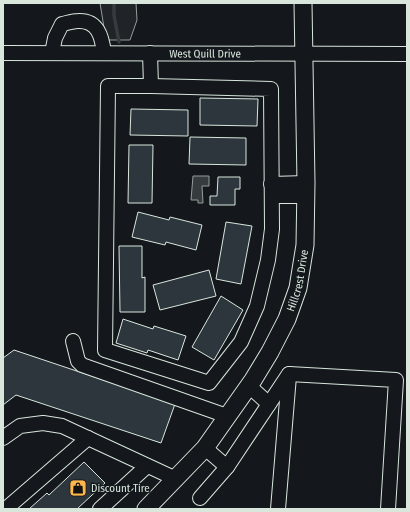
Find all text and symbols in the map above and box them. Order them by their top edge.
street label: West Quill Drive [169,47,241,61]
street label: Hillcrest Drive [284,249,311,313]
shop icon: Discount Tire [68,478,88,498]
place label: Discount Tire [91,482,150,495]

